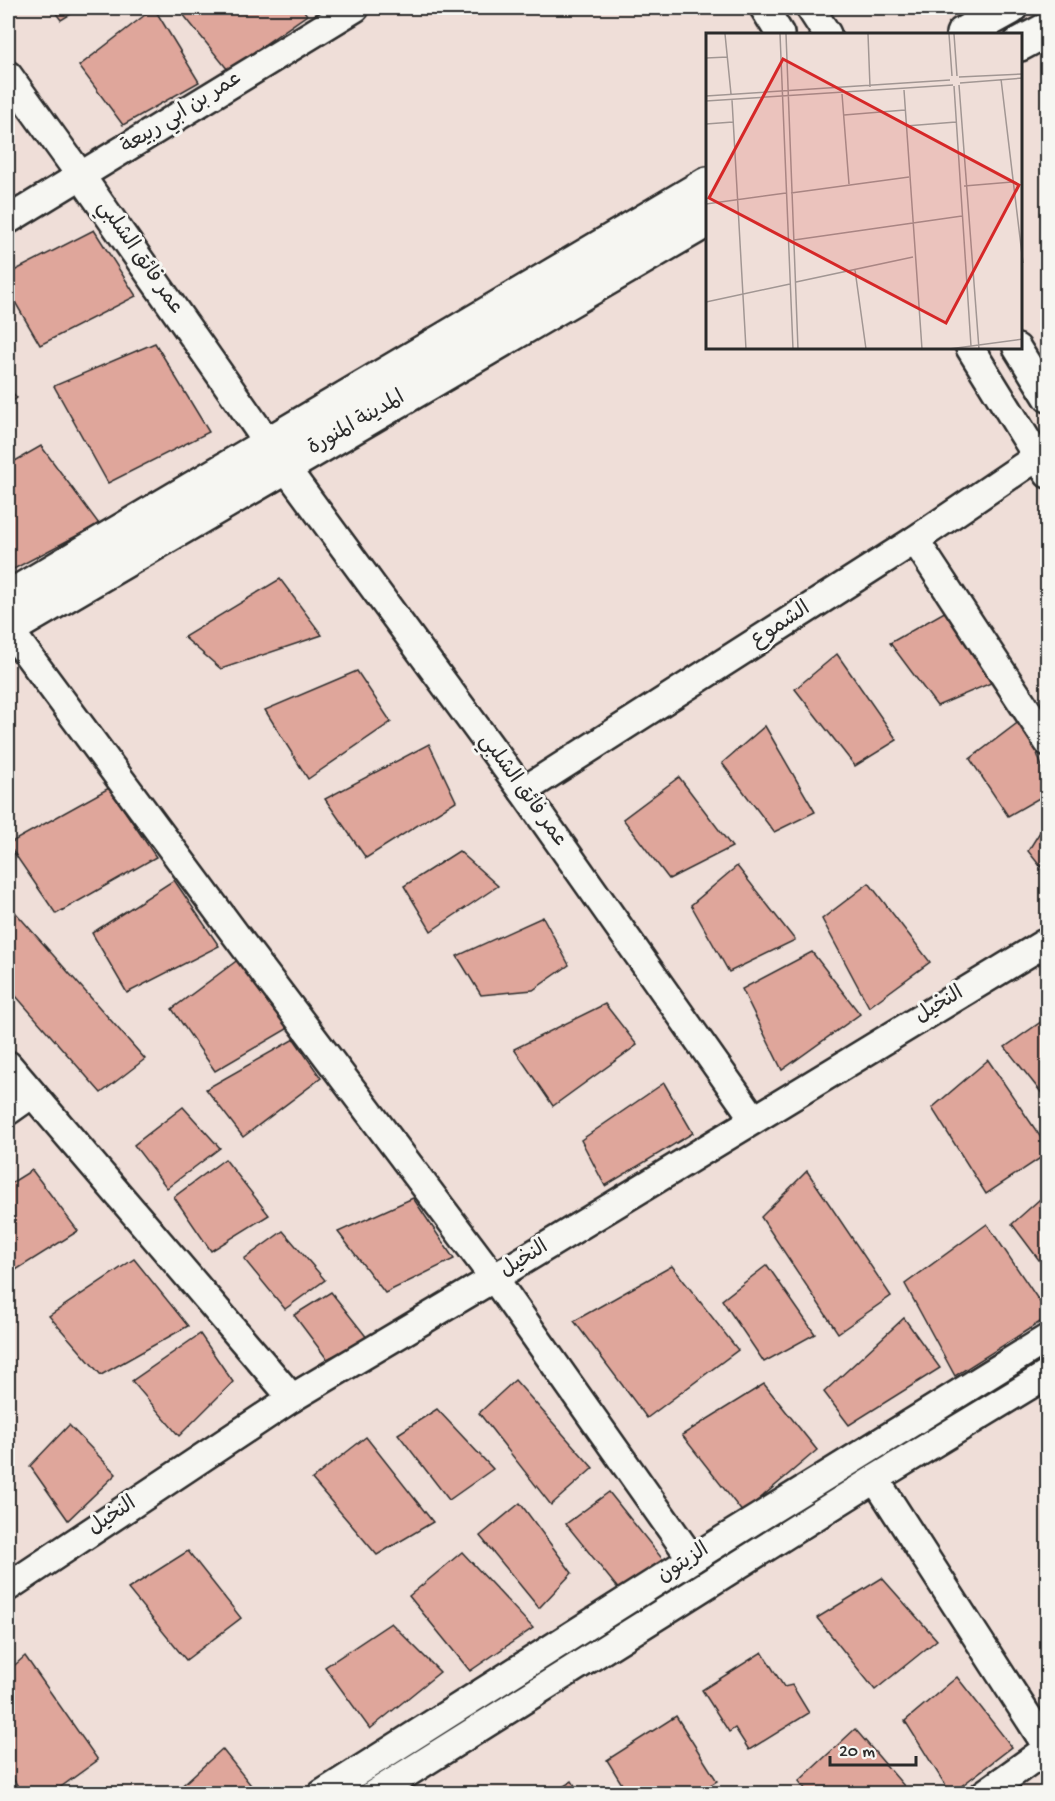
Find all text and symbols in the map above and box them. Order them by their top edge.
inset map [706,33,1022,350]
street label: عمر بن ابي ربيعة [117,67,248,163]
street label: عمر فائق الشلبي [88,196,188,322]
street label: المدينة المنورة [304,386,410,462]
street label: الشموع [746,597,816,655]
street label: عمر فائق الشلبي [470,729,571,854]
street label: النخيل [911,982,969,1030]
street label: النخيل [496,1236,554,1284]
street label: النخيل [84,1492,142,1542]
street label: الزيتون [653,1538,715,1590]
scale bar [830,1729,916,1767]
text: 20 m [839,1742,875,1763]

